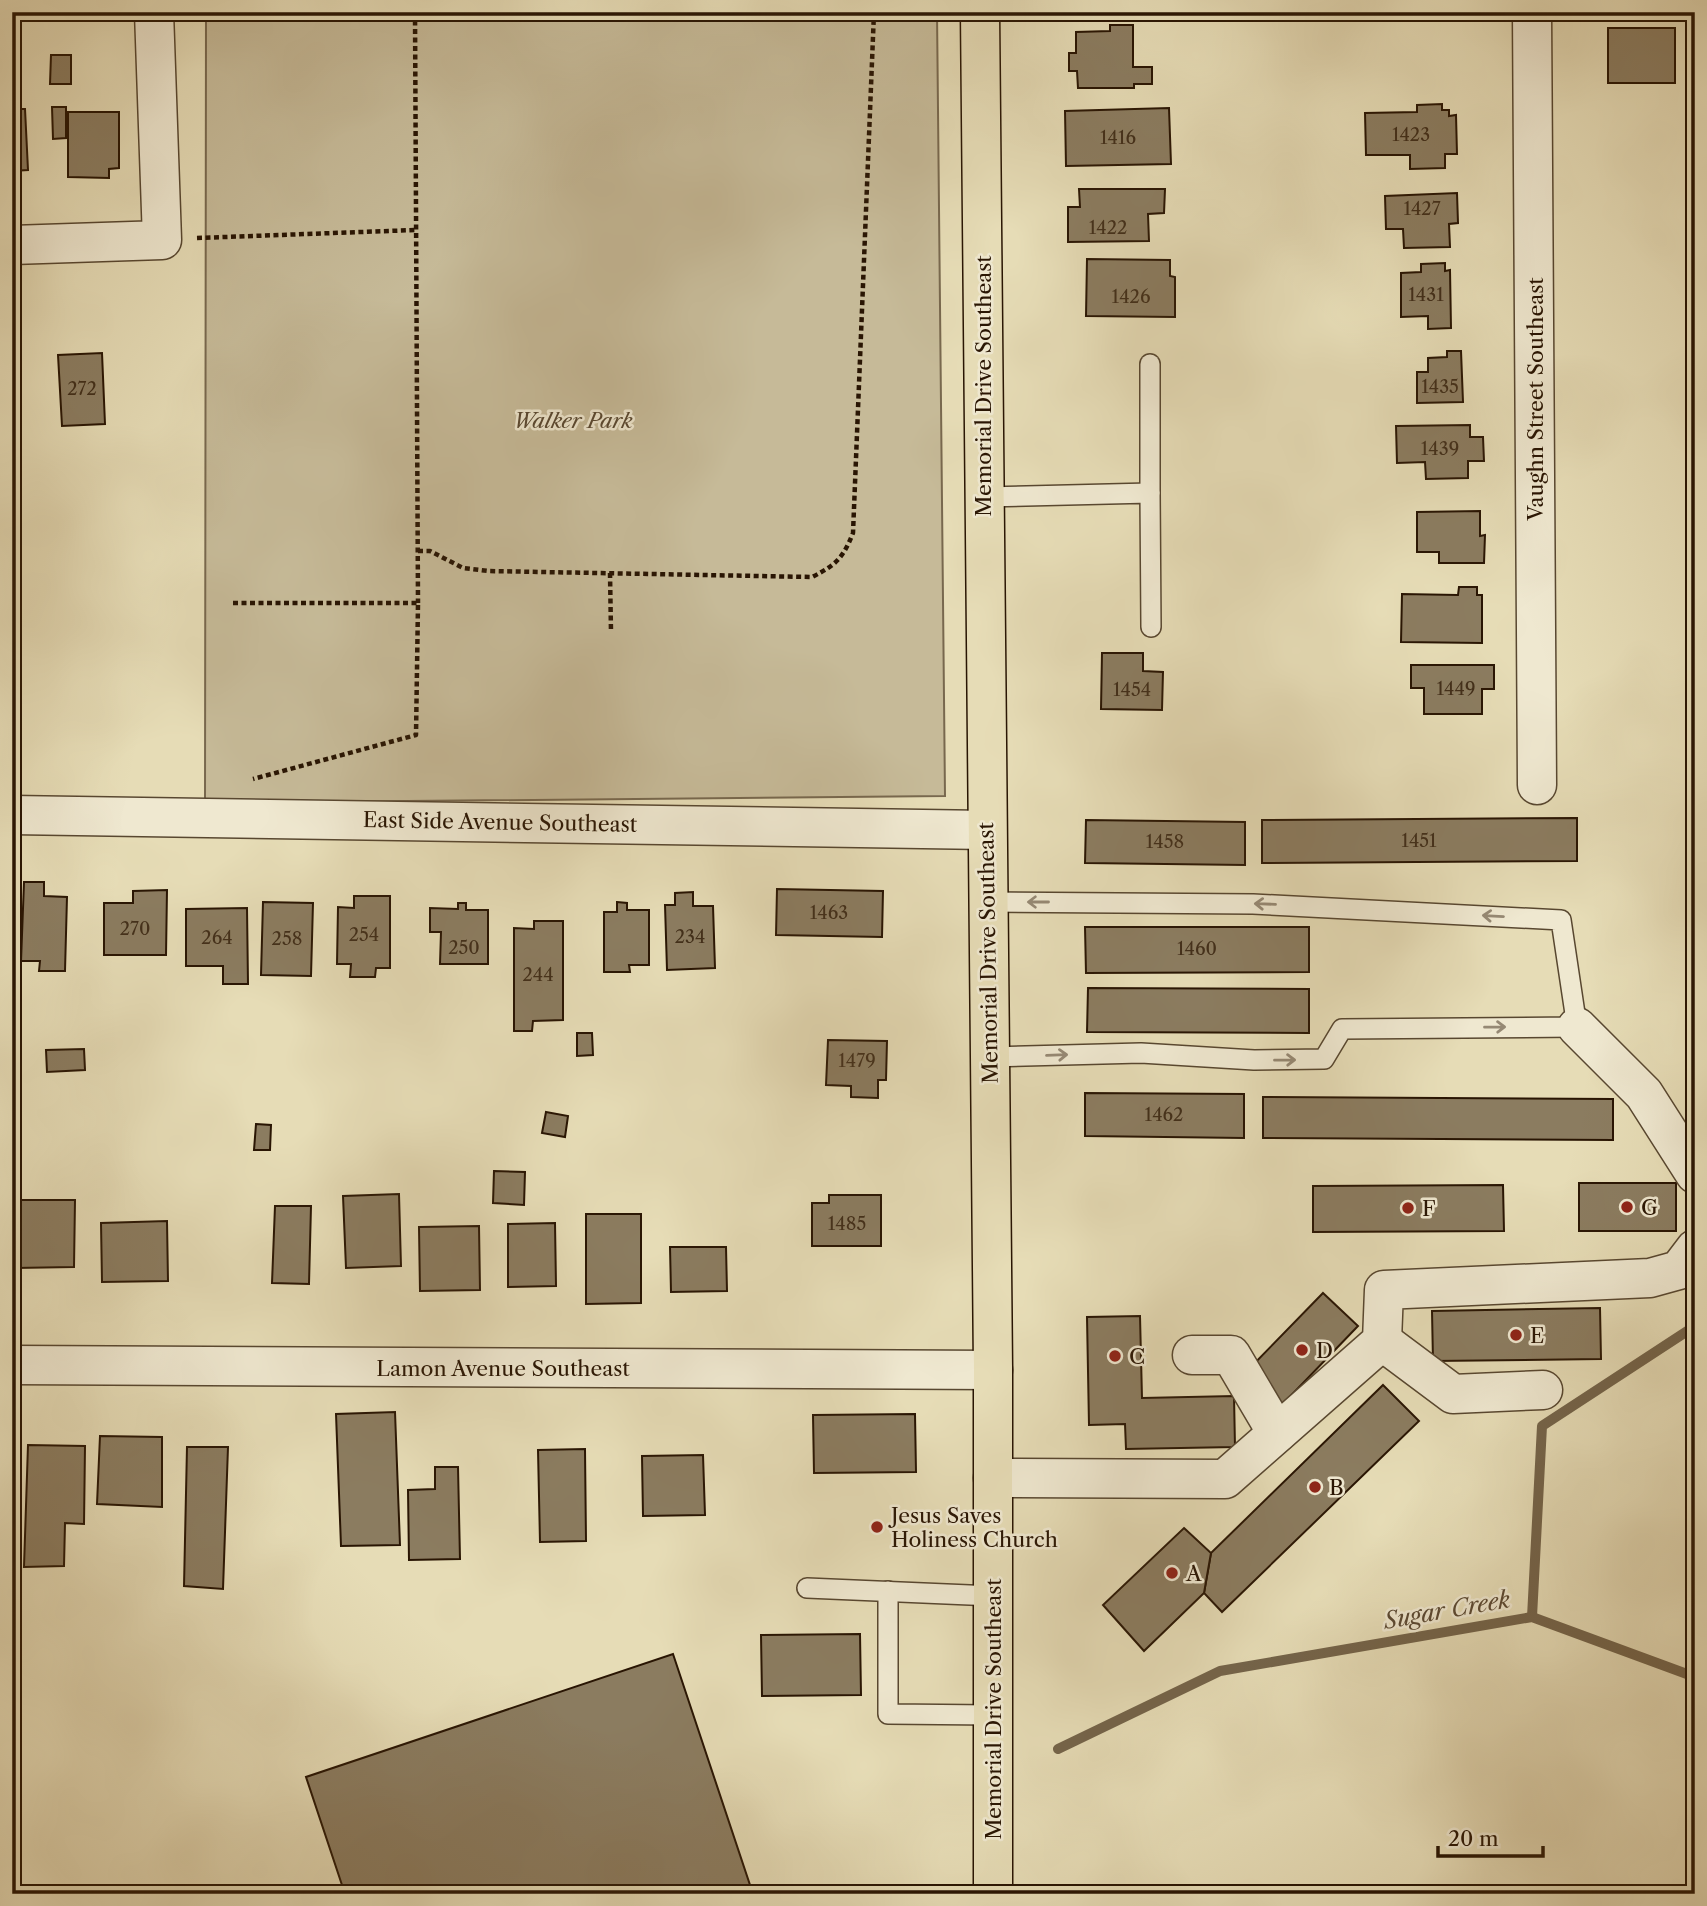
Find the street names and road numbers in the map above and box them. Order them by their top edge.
street label: Memorial Drive Southeast [971,255,996,517]
street label: Vaughn Street Southeast [1523,277,1548,522]
street label: East Side Avenue Southeast [363,807,638,837]
street label: Memorial Drive Southeast [973,822,1003,1084]
street label: Lamon Avenue Southeast [376,1356,630,1381]
street label: Memorial Drive Southeast [981,1578,1006,1840]

